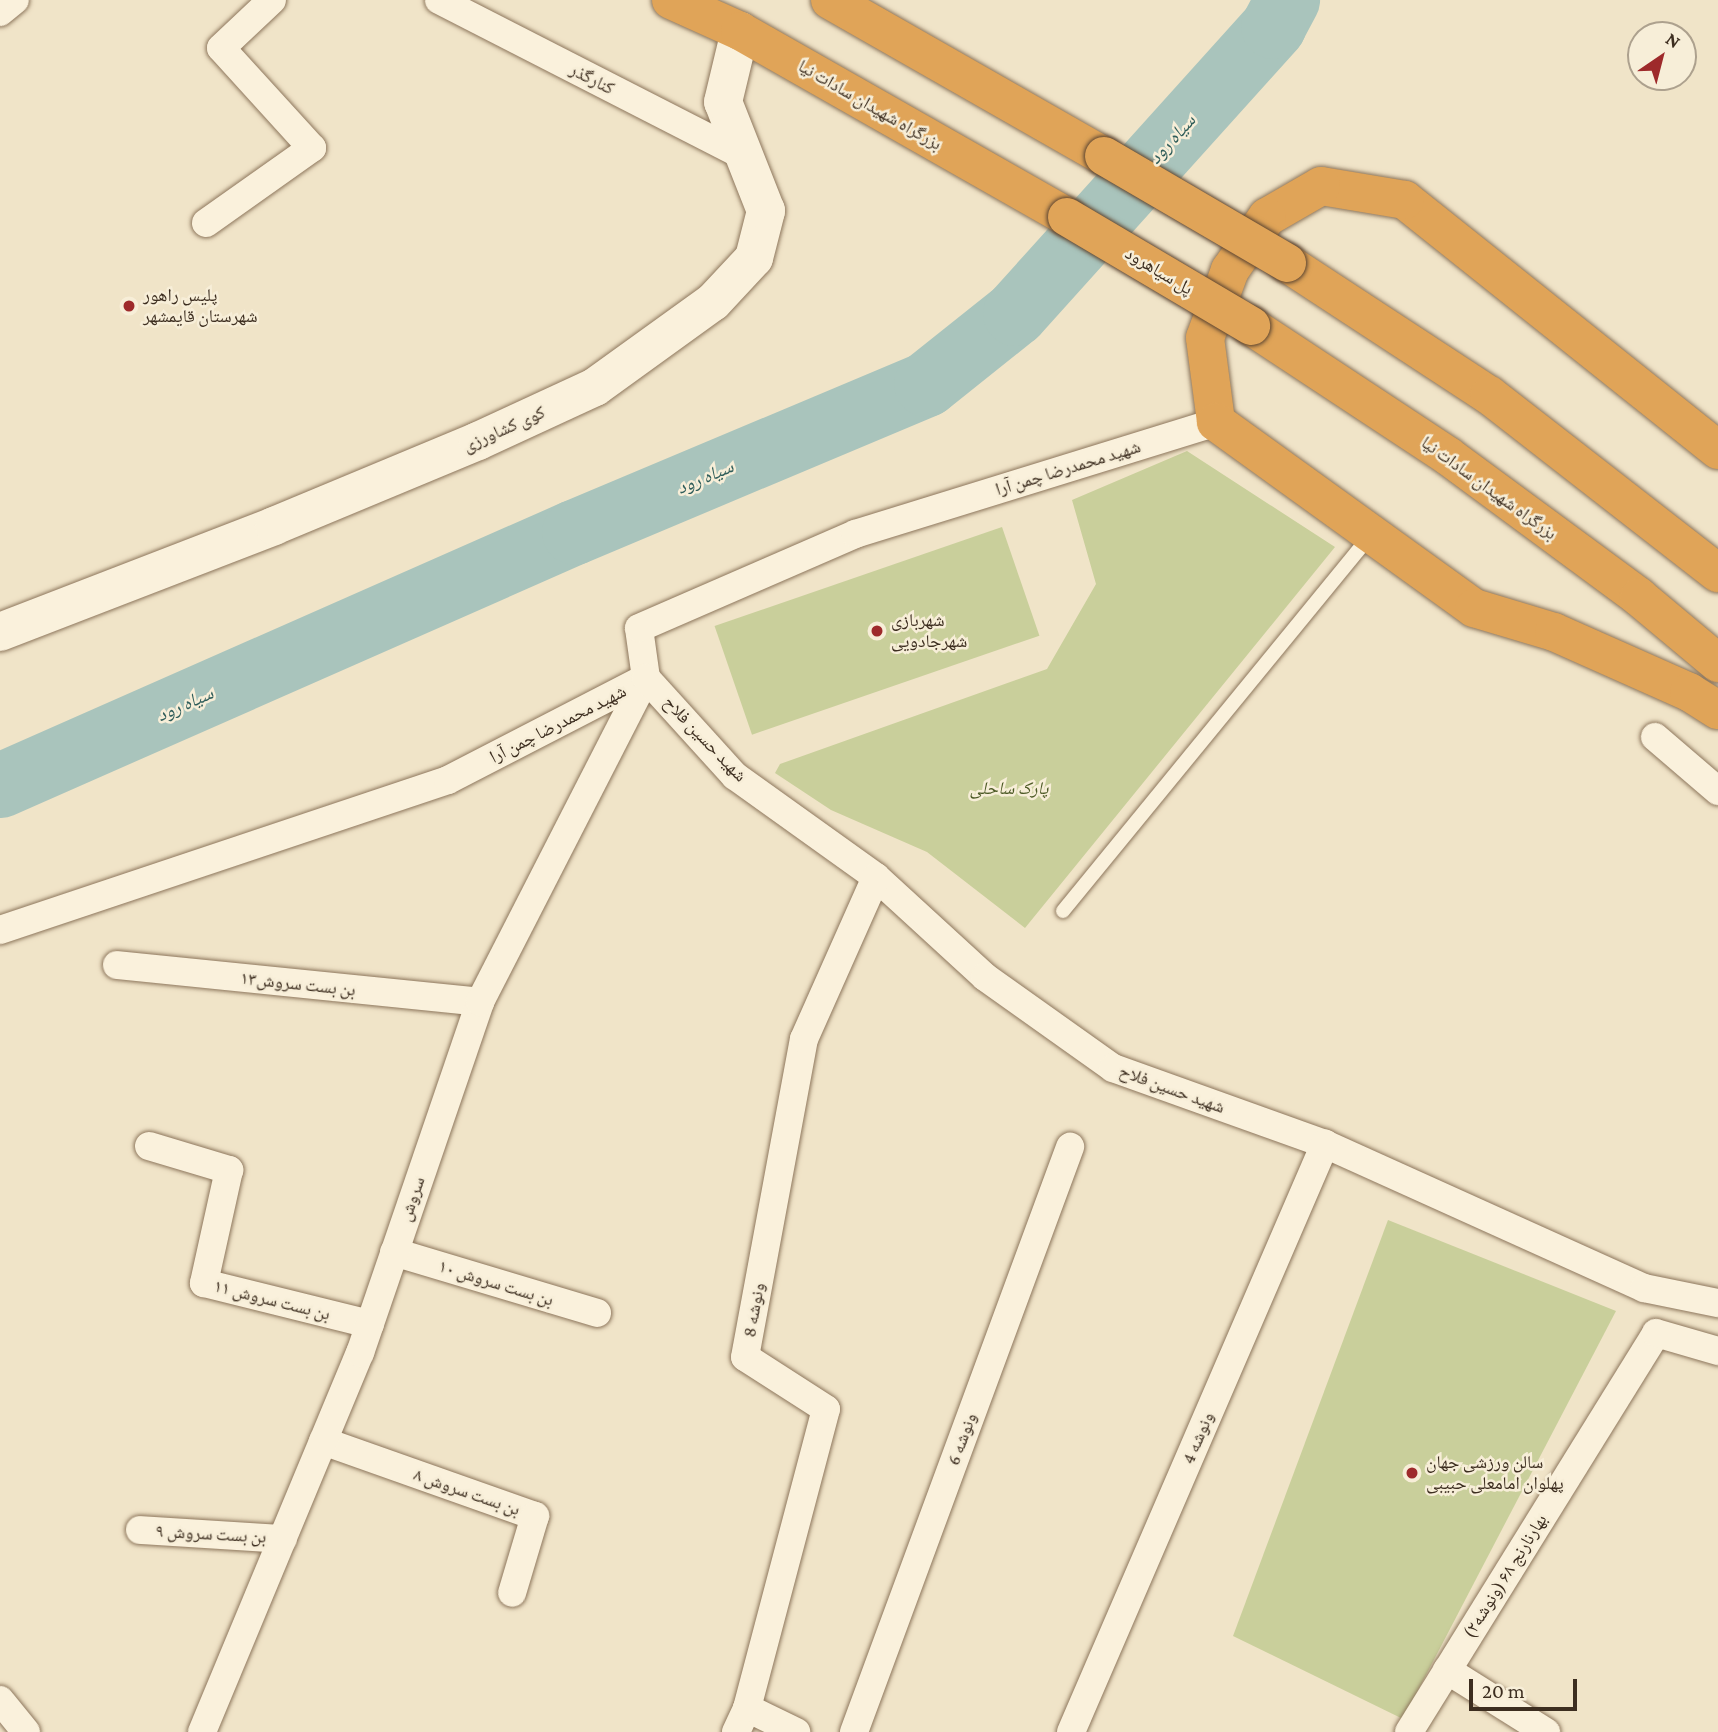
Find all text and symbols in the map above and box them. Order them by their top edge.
north arrow [1627,21,1697,91]
text: N [1662,28,1685,52]
street label: بزرگراه شهیدان سادات نیا [794,55,946,155]
street label: کنارگذر [566,59,618,99]
water label: سیاه رود [1144,109,1200,169]
street label: پل سیاهرود [1121,242,1197,300]
place label: پلیس راهور شهرستان قایمشهر [143,285,258,328]
marker: پلیس راهور شهرستان قایمشهر [121,298,137,314]
street label: کوی کشاورزی [460,401,548,457]
street label: بزرگراه شهیدان سادات نیا [1417,432,1561,544]
street label: شهید محمدرضا چمن آرا [993,436,1143,500]
water label: سیاه رود [673,455,737,499]
place label: شهربازی شهرجادویی [891,610,967,652]
marker: شهربازی شهرجادویی [869,623,885,639]
street label: شهید محمدرضا چمن آرا [486,680,630,768]
water label: سیاه رود [153,681,217,727]
street label: شهید حسین فلاح [659,692,751,786]
park label: پارک ساحلی [970,777,1048,799]
street label: بن بست سروش۱۳ [239,967,357,1001]
street label: شهید حسین فلاح [1116,1060,1228,1118]
street label: سروش [394,1174,430,1224]
street label: بن بست سروش ۱۰ [436,1255,556,1311]
street label: بن بست سروش ۱۱ [212,1275,332,1325]
street label: ونوشه 8 [739,1281,769,1339]
street label: ونوشه 4 [1177,1409,1219,1467]
street label: ونوشه 6 [943,1410,981,1468]
place label: سالن ورزشی جهان پهلوان امامعلی حبیبی [1426,1452,1564,1494]
street label: بن بست سروش ۸ [411,1464,523,1520]
marker: سالن ورزشی جهان پهلوان امامعلی حبیبی [1404,1465,1420,1481]
street label: بهارنارنج ۶۸ (ونوشه۲) [1458,1510,1552,1642]
street label: بن بست سروش ۹ [155,1520,267,1548]
scale bar [1473,1666,1582,1710]
text: 20 m [1482,1679,1525,1703]

